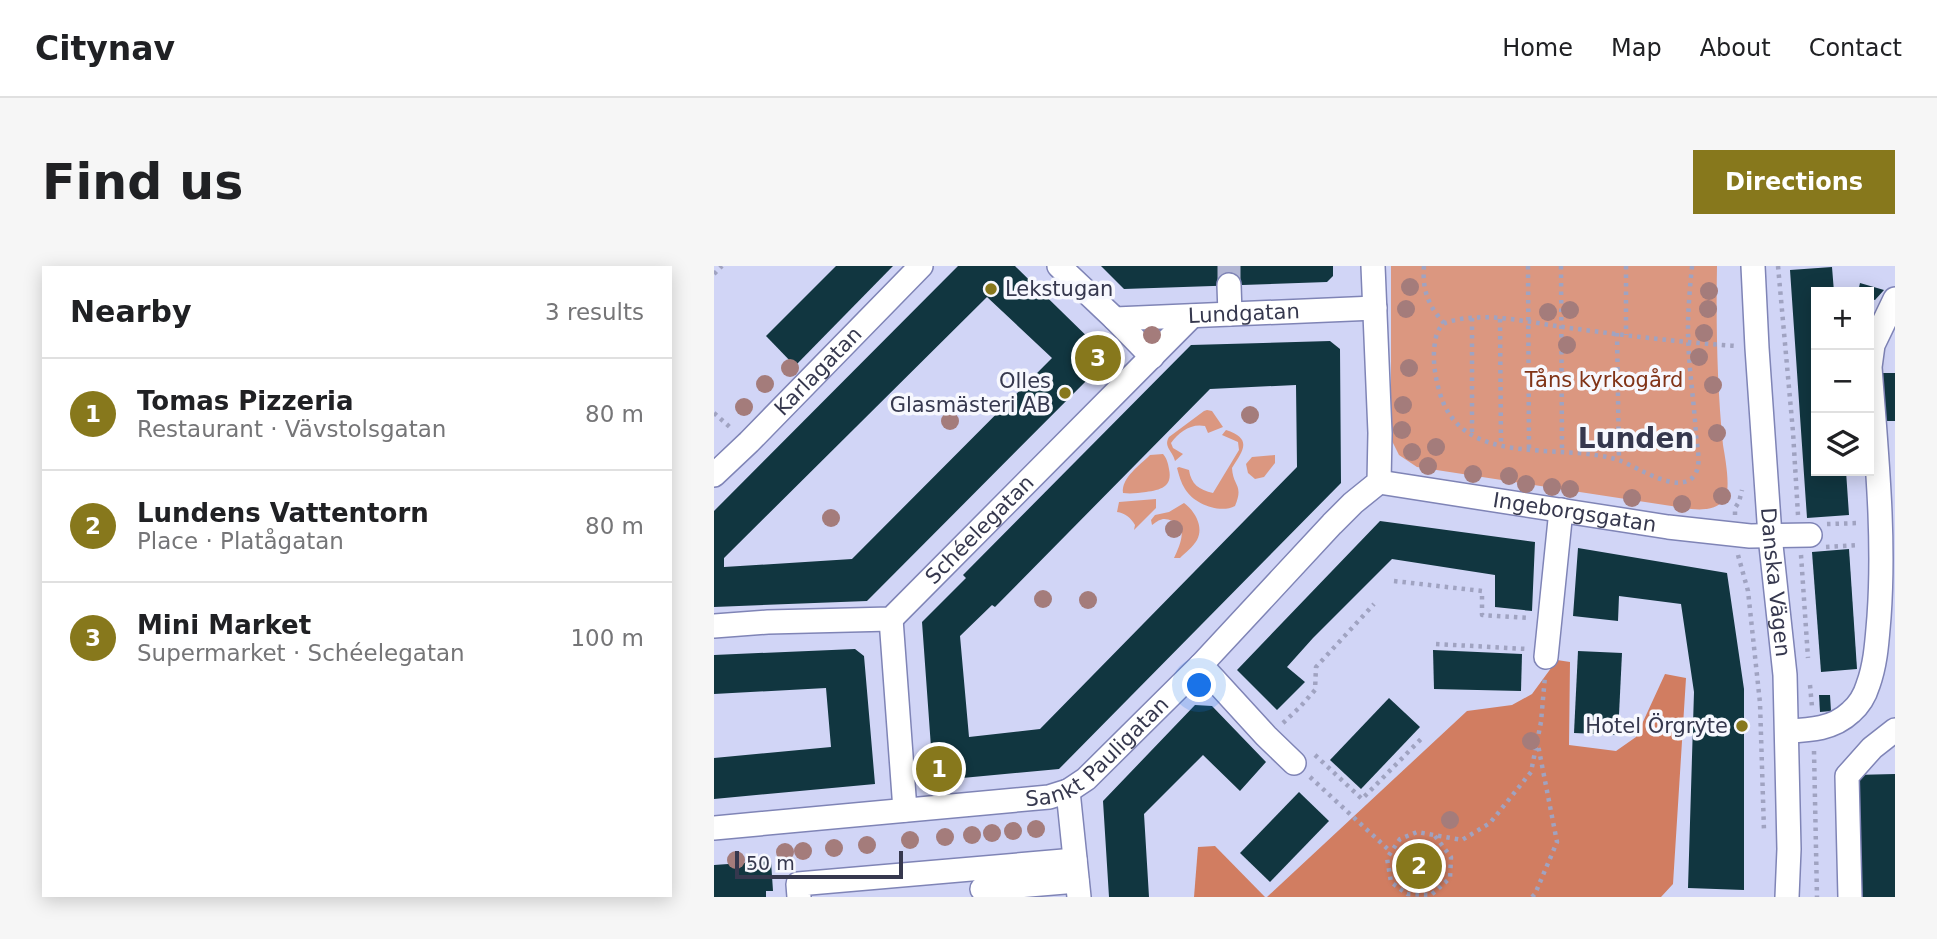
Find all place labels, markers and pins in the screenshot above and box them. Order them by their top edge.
place label: Lekstugan [1005,277,1113,301]
marker: Lekstugan [983,281,999,297]
pin: 3 [1075,332,1121,384]
place label: Olles Glasmästeri AB [890,369,1051,417]
marker: Olles Glasmästeri AB [1057,385,1073,401]
place label: Hotel Örgryte [1585,713,1728,738]
marker: Hotel Örgryte [1734,718,1750,734]
pin: 1 [916,743,962,795]
pin: 2 [1396,840,1442,892]

